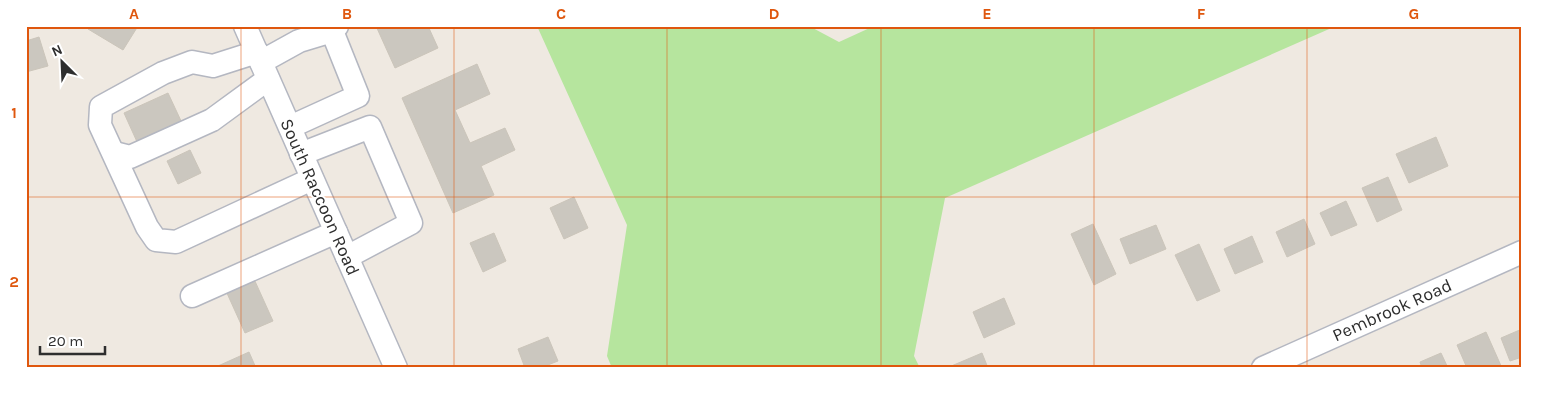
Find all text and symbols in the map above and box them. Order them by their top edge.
text: A [129,4,139,23]
text: B [342,4,352,23]
text: C [556,4,566,23]
text: D [769,4,780,23]
text: E [982,4,992,23]
text: F [1197,4,1206,23]
text: G [1409,4,1419,23]
north arrow [38,38,88,88]
text: N [49,41,65,60]
text: 1 [11,103,17,122]
street label: South Raccoon Road [276,115,364,279]
text: 2 [9,272,19,291]
street label: Pembrook Road [1329,274,1455,346]
scale bar [40,324,105,356]
text: 20 m [48,332,83,350]

